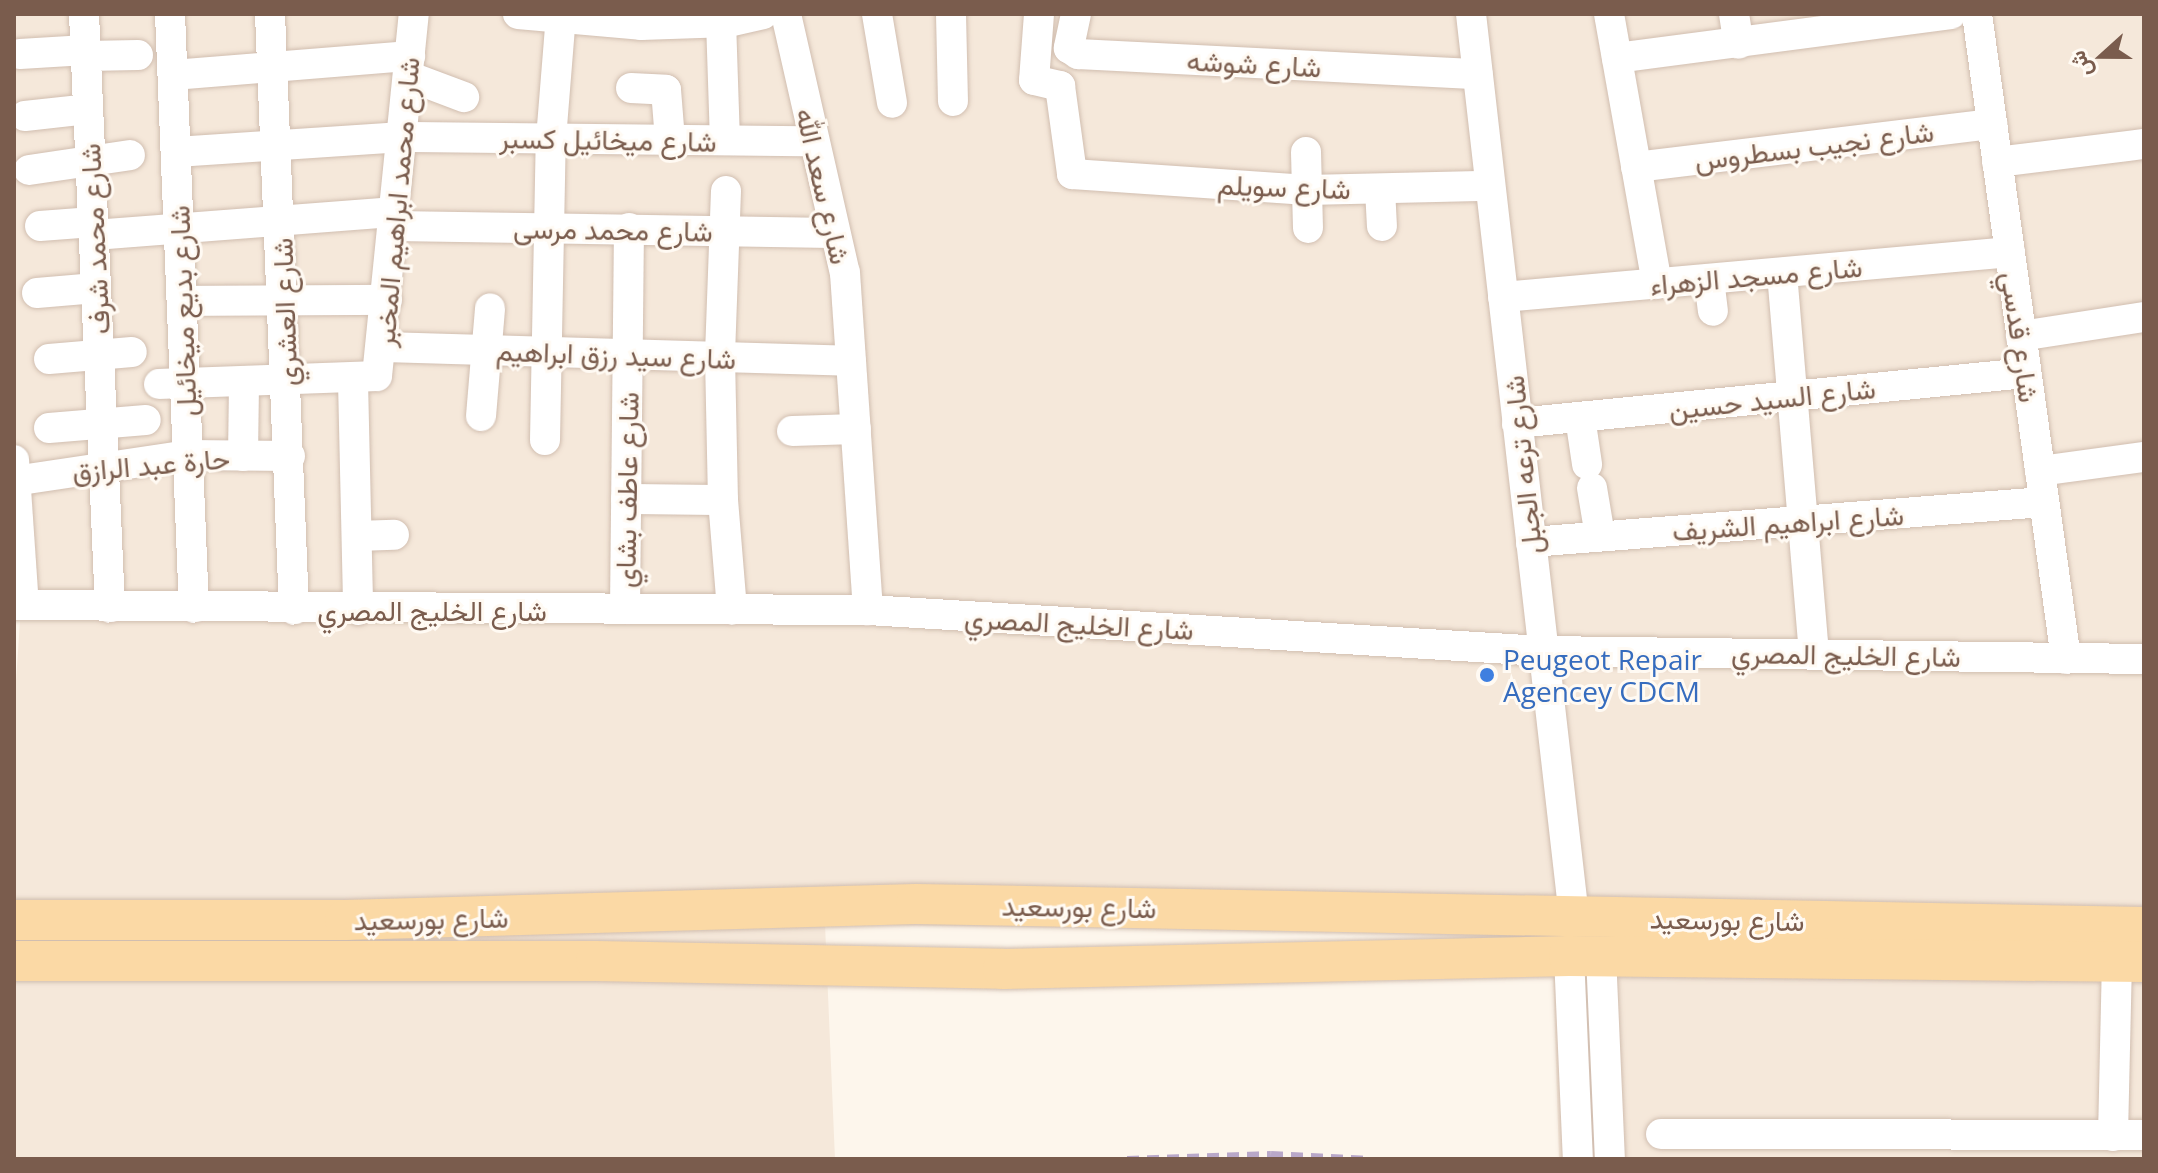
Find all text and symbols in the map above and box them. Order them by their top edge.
north arrow [2062,16,2142,96]
street label: شارع شوشه [1186,43,1322,83]
text: ش [2061,47,2098,82]
street label: شارع محمد ابراهيم المخبر [367,56,425,348]
street label: شارع سعد الله [790,105,858,267]
street label: شارع نجيب بسطروس [1692,114,1936,176]
street label: شارع ميخائيل كسبر [499,120,717,158]
street label: شارع محمد شرف [72,143,116,335]
street label: شارع سويلم [1217,167,1351,205]
street label: شارع بديع ميخائيل [162,205,202,417]
street label: شارع محمد مرسى [513,210,713,248]
street label: شارع العشري [265,237,303,387]
street label: شارع مسجد الزهراء [1649,249,1863,301]
street label: شارع قدسي [1995,270,2047,404]
street label: شارع سيد رزق ابراهيم [495,333,737,375]
street label: شارع السيد حسين [1667,370,1877,426]
street label: شارع ترعه الجبل [1496,374,1548,556]
street label: شارع عاطف بشاي [607,392,645,588]
street label: حارة عبد الرازق [71,440,231,488]
street label: شارع ابراهيم الشريف [1671,497,1905,547]
street label: شارع الخليج المصري [317,593,547,627]
street label: شارع الخليج المصري [963,600,1195,646]
street label: شارع الخليج المصري [1731,635,1961,673]
place label: Peugeot Repair Agencey CDCM [1503,642,1702,708]
marker: Peugeot Repair Agencey CDCM [1478,666,1496,684]
street label: شارع بورسعيد [1001,888,1157,924]
street label: شارع بورسعيد [353,900,509,936]
street label: شارع بورسعيد [1649,901,1805,937]

